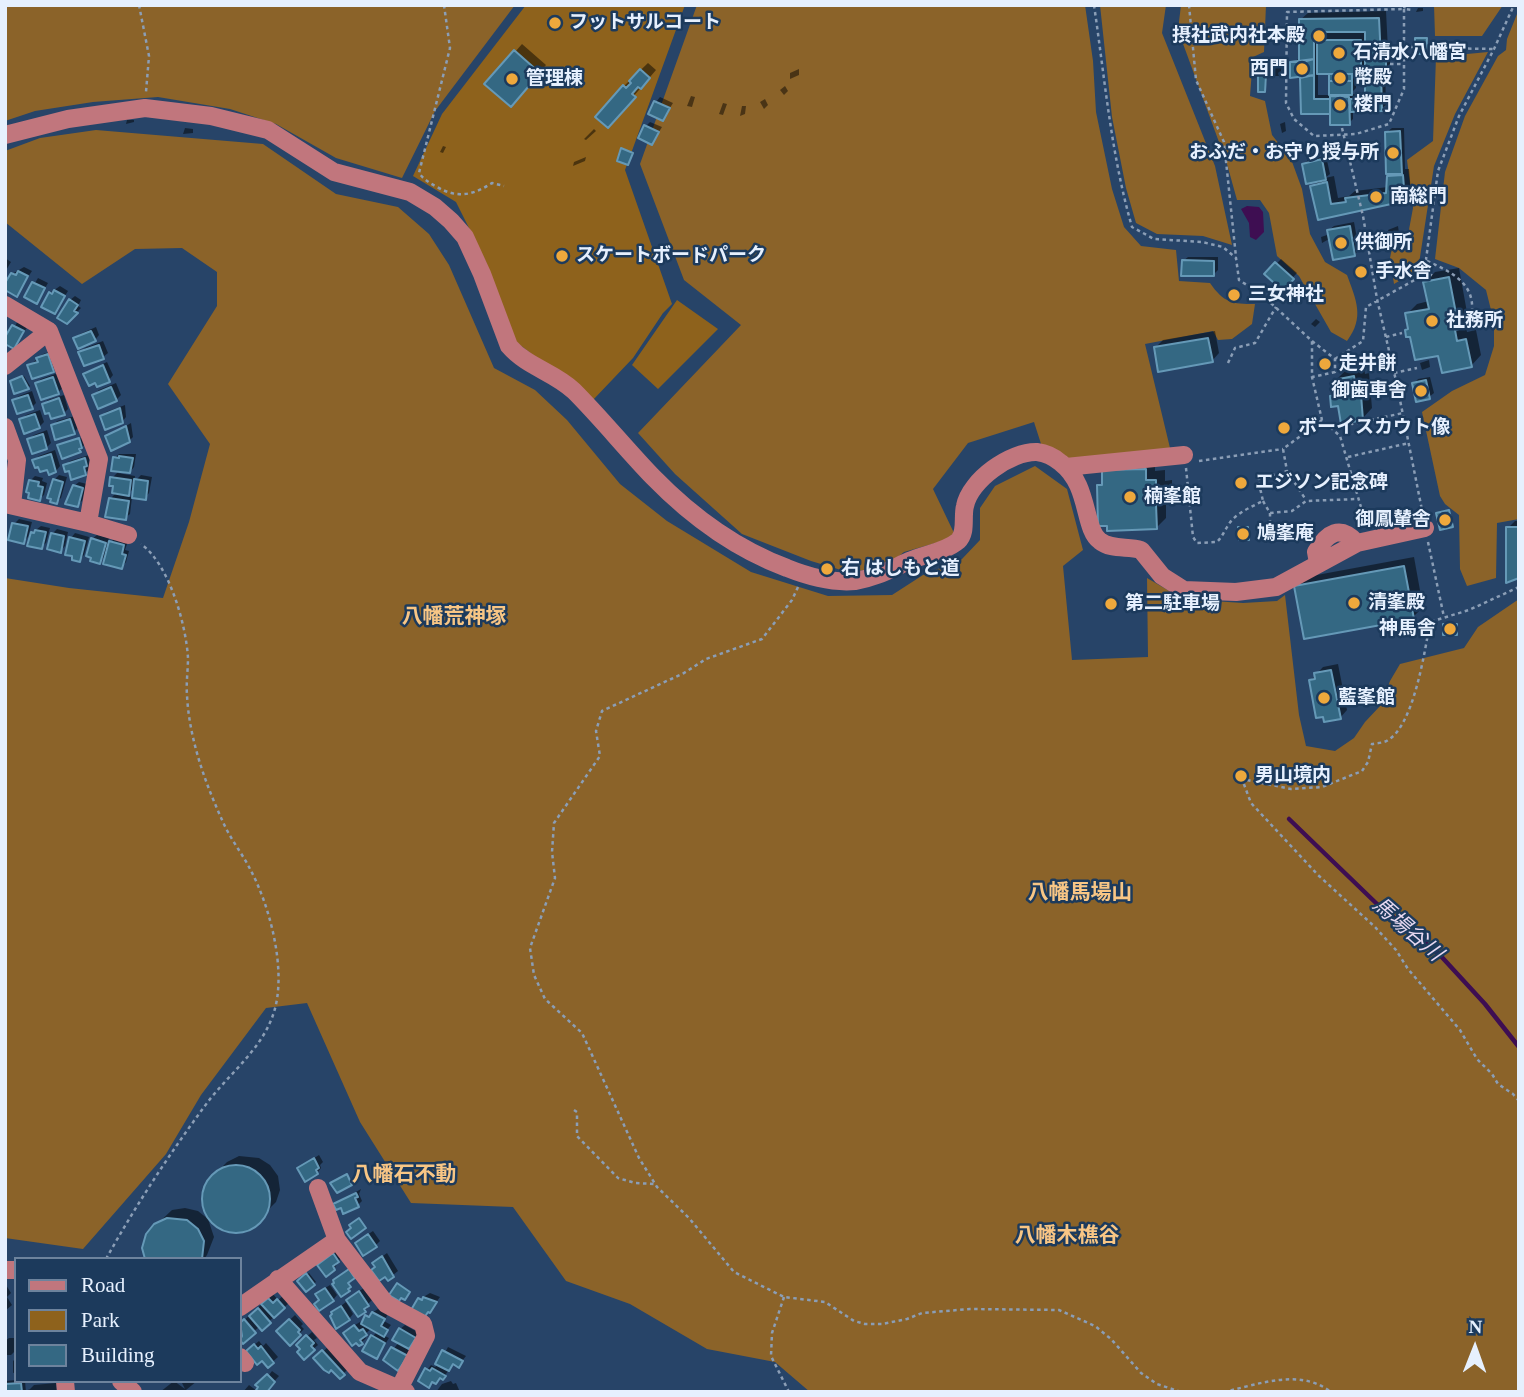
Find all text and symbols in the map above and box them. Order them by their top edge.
place label: フットサルコート [569,12,721,34]
marker: フットサルコート [547,15,563,31]
place label: 摂社武内社本殿 [1172,25,1305,47]
marker: 摂社武内社本殿 [1311,28,1327,44]
place label: 石清水八幡宮 [1353,42,1467,64]
marker: 石清水八幡宮 [1331,45,1347,61]
place label: 西門 [1250,58,1288,80]
marker: 西門 [1294,61,1310,77]
place label: 幣殿 [1354,67,1392,89]
place label: 管理棟 [526,68,583,90]
marker: 幣殿 [1332,70,1348,86]
marker: 管理棟 [504,71,520,87]
place label: 楼門 [1354,94,1392,116]
marker: 楼門 [1332,97,1348,113]
place label: おふだ・お守り授与所 [1189,142,1379,164]
marker: おふだ・お守り授与所 [1385,145,1401,161]
place label: 南総門 [1390,186,1447,208]
marker: 南総門 [1368,189,1384,205]
place label: 供御所 [1355,232,1412,254]
marker: 供御所 [1333,235,1349,251]
place label: スケートボードパーク [576,245,766,267]
marker: スケートボードパーク [554,248,570,264]
place label: 手水舎 [1375,261,1432,283]
marker: 手水舎 [1353,264,1369,280]
place label: 三女神社 [1248,284,1324,306]
marker: 三女神社 [1226,287,1242,303]
place label: 社務所 [1446,310,1503,332]
marker: 社務所 [1424,313,1440,329]
place label: 走井餅 [1339,353,1396,375]
marker: 走井餅 [1317,356,1333,372]
place label: 御歯車舎 [1331,380,1407,402]
marker: 御歯車舎 [1413,383,1429,399]
place label: ボーイスカウト像 [1298,417,1450,439]
marker: ボーイスカウト像 [1276,420,1292,436]
place label: エジソン記念碑 [1255,472,1388,494]
marker: エジソン記念碑 [1233,475,1249,491]
place label: 楠峯館 [1144,486,1201,508]
marker: 楠峯館 [1122,489,1138,505]
place label: 御鳳輦舎 [1355,509,1431,531]
marker: 御鳳輦舎 [1437,512,1453,528]
place label: 鳩峯庵 [1257,523,1314,545]
marker: 鳩峯庵 [1235,526,1251,542]
place label: 右 はしもと道 [841,558,960,580]
marker: 右 はしもと道 [819,561,835,577]
place label: 清峯殿 [1368,592,1425,614]
place label: 第二駐車場 [1125,593,1220,615]
marker: 清峯殿 [1346,595,1362,611]
marker: 第二駐車場 [1103,596,1119,612]
district label: 八幡荒神塚 [402,605,506,631]
place label: 神馬舎 [1379,618,1436,640]
marker: 神馬舎 [1442,621,1458,637]
place label: 藍峯館 [1338,687,1395,709]
marker: 藍峯館 [1316,690,1332,706]
place label: 男山境内 [1255,765,1331,787]
marker: 男山境内 [1233,768,1249,784]
district label: 八幡馬場山 [1028,881,1132,907]
water label: 馬場谷川 [1367,893,1447,967]
district label: 八幡石不動 [352,1163,456,1189]
district label: 八幡木樵谷 [1015,1224,1119,1250]
legend [14,1257,242,1383]
text: Road [81,1273,125,1297]
text: Park [81,1308,120,1332]
north arrow [1440,1313,1510,1383]
text: N [1468,1316,1482,1337]
text: Building [81,1343,155,1367]

